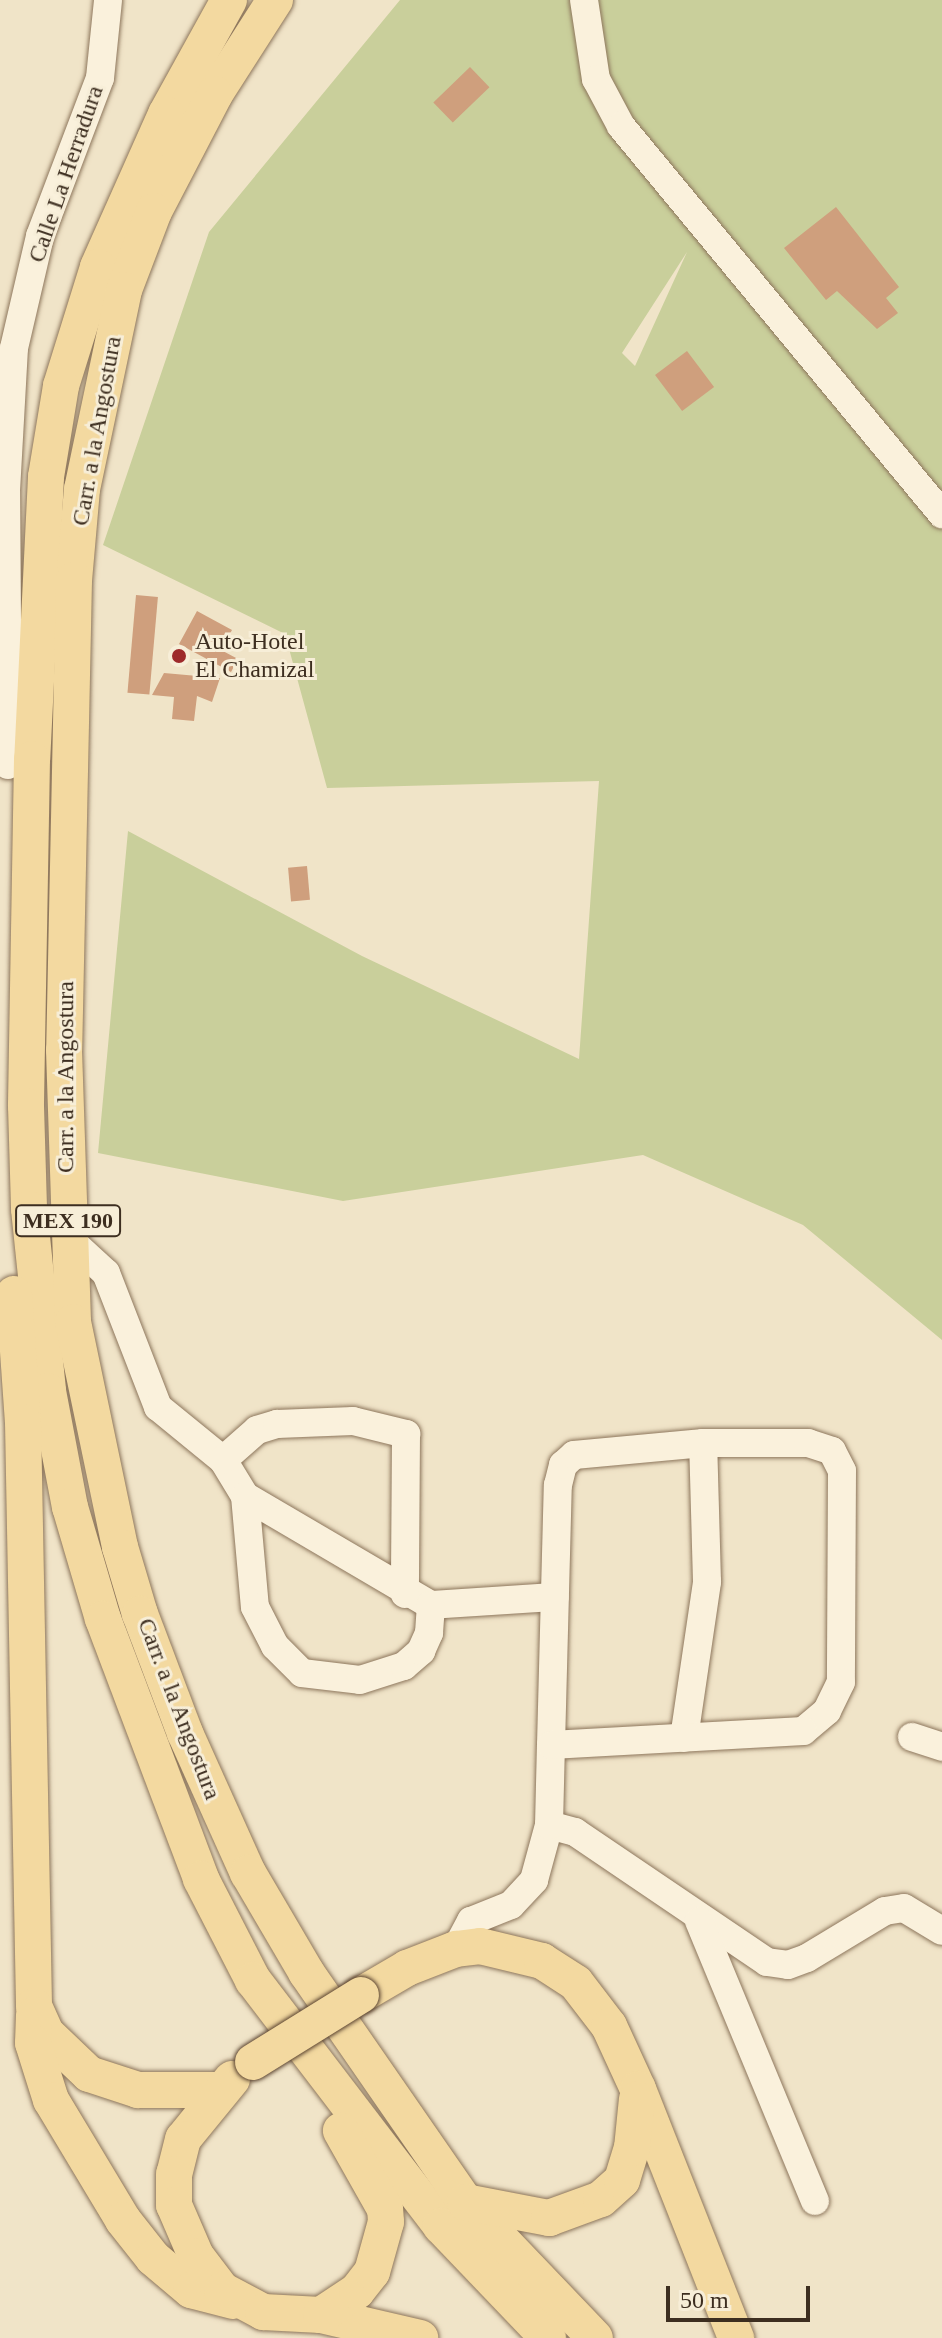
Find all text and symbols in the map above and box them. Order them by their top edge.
street label: Calle La Herradura [22,82,110,266]
street label: Carr. a la Angostura [66,333,128,529]
place label: Auto-Hotel El Chamizal [195,628,314,684]
marker: Auto-Hotel El Chamizal [170,647,188,665]
street label: Carr. a la Angostura [52,980,80,1174]
road number: MEX 190 [14,1203,122,1239]
street label: Carr. a la Angostura [131,1614,227,1804]
scale bar [670,2270,814,2320]
text: 50 m [680,2287,729,2313]

